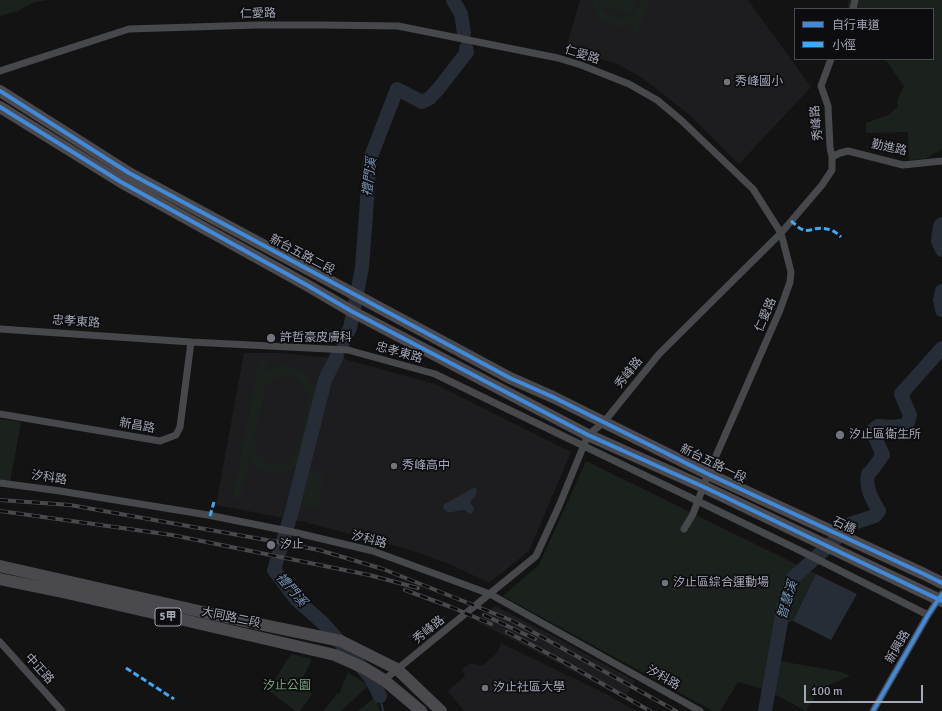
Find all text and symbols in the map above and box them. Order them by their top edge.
street label: 仁愛路 [240,6,276,22]
legend [794,8,934,60]
text: 自行車道 [832,18,880,33]
text: 小徑 [832,38,856,53]
street label: 仁愛路 [563,43,601,67]
place label: 秀峰國小 [735,75,783,89]
marker: 秀峰國小 [722,77,732,87]
street label: 秀峰路 [808,104,826,142]
street label: 勤進路 [870,137,908,159]
water label: 禮門溪 [360,157,380,197]
street label: 新台五路二段 [267,232,337,278]
street label: 仁愛路 [752,296,780,334]
street label: 忠孝東路 [52,313,100,331]
place label: 許哲豪皮膚科 [280,331,352,345]
marker: 許哲豪皮膚科 [265,332,277,344]
street label: 忠孝東路 [374,339,424,367]
street label: 秀峰路 [612,354,646,392]
street label: 新昌路 [118,416,156,436]
place label: 汐止區衛生所 [849,428,921,442]
marker: 汐止區衛生所 [834,429,846,441]
street label: 新台五路一段 [677,442,749,486]
place label: 秀峰高中 [402,459,450,473]
marker: 秀峰高中 [389,461,399,471]
street label: 汐科路 [30,468,68,488]
street label: 石橋 [830,514,858,538]
street label: 汐科路 [350,528,388,552]
place label: 汐止 [280,538,304,552]
marker: 汐止 [265,539,277,551]
water label: 禮門溪 [272,570,310,610]
place label: 汐止區綜合運動場 [673,576,769,590]
marker: 汐止區綜合運動場 [660,578,670,588]
water label: 智慧溪 [775,579,801,621]
street label: 大同路二段 [200,605,262,631]
road number: 5甲 [155,608,181,626]
street label: 秀峰路 [410,613,448,647]
street label: 新興路 [883,628,913,666]
street label: 中正路 [22,651,56,687]
street label: 汐科路 [644,663,682,693]
scale bar [806,677,925,703]
park label: 汐止公園 [263,679,311,693]
place label: 汐止社區大學 [493,681,565,695]
marker: 汐止社區大學 [480,683,490,693]
text: 100 m [811,684,843,699]

